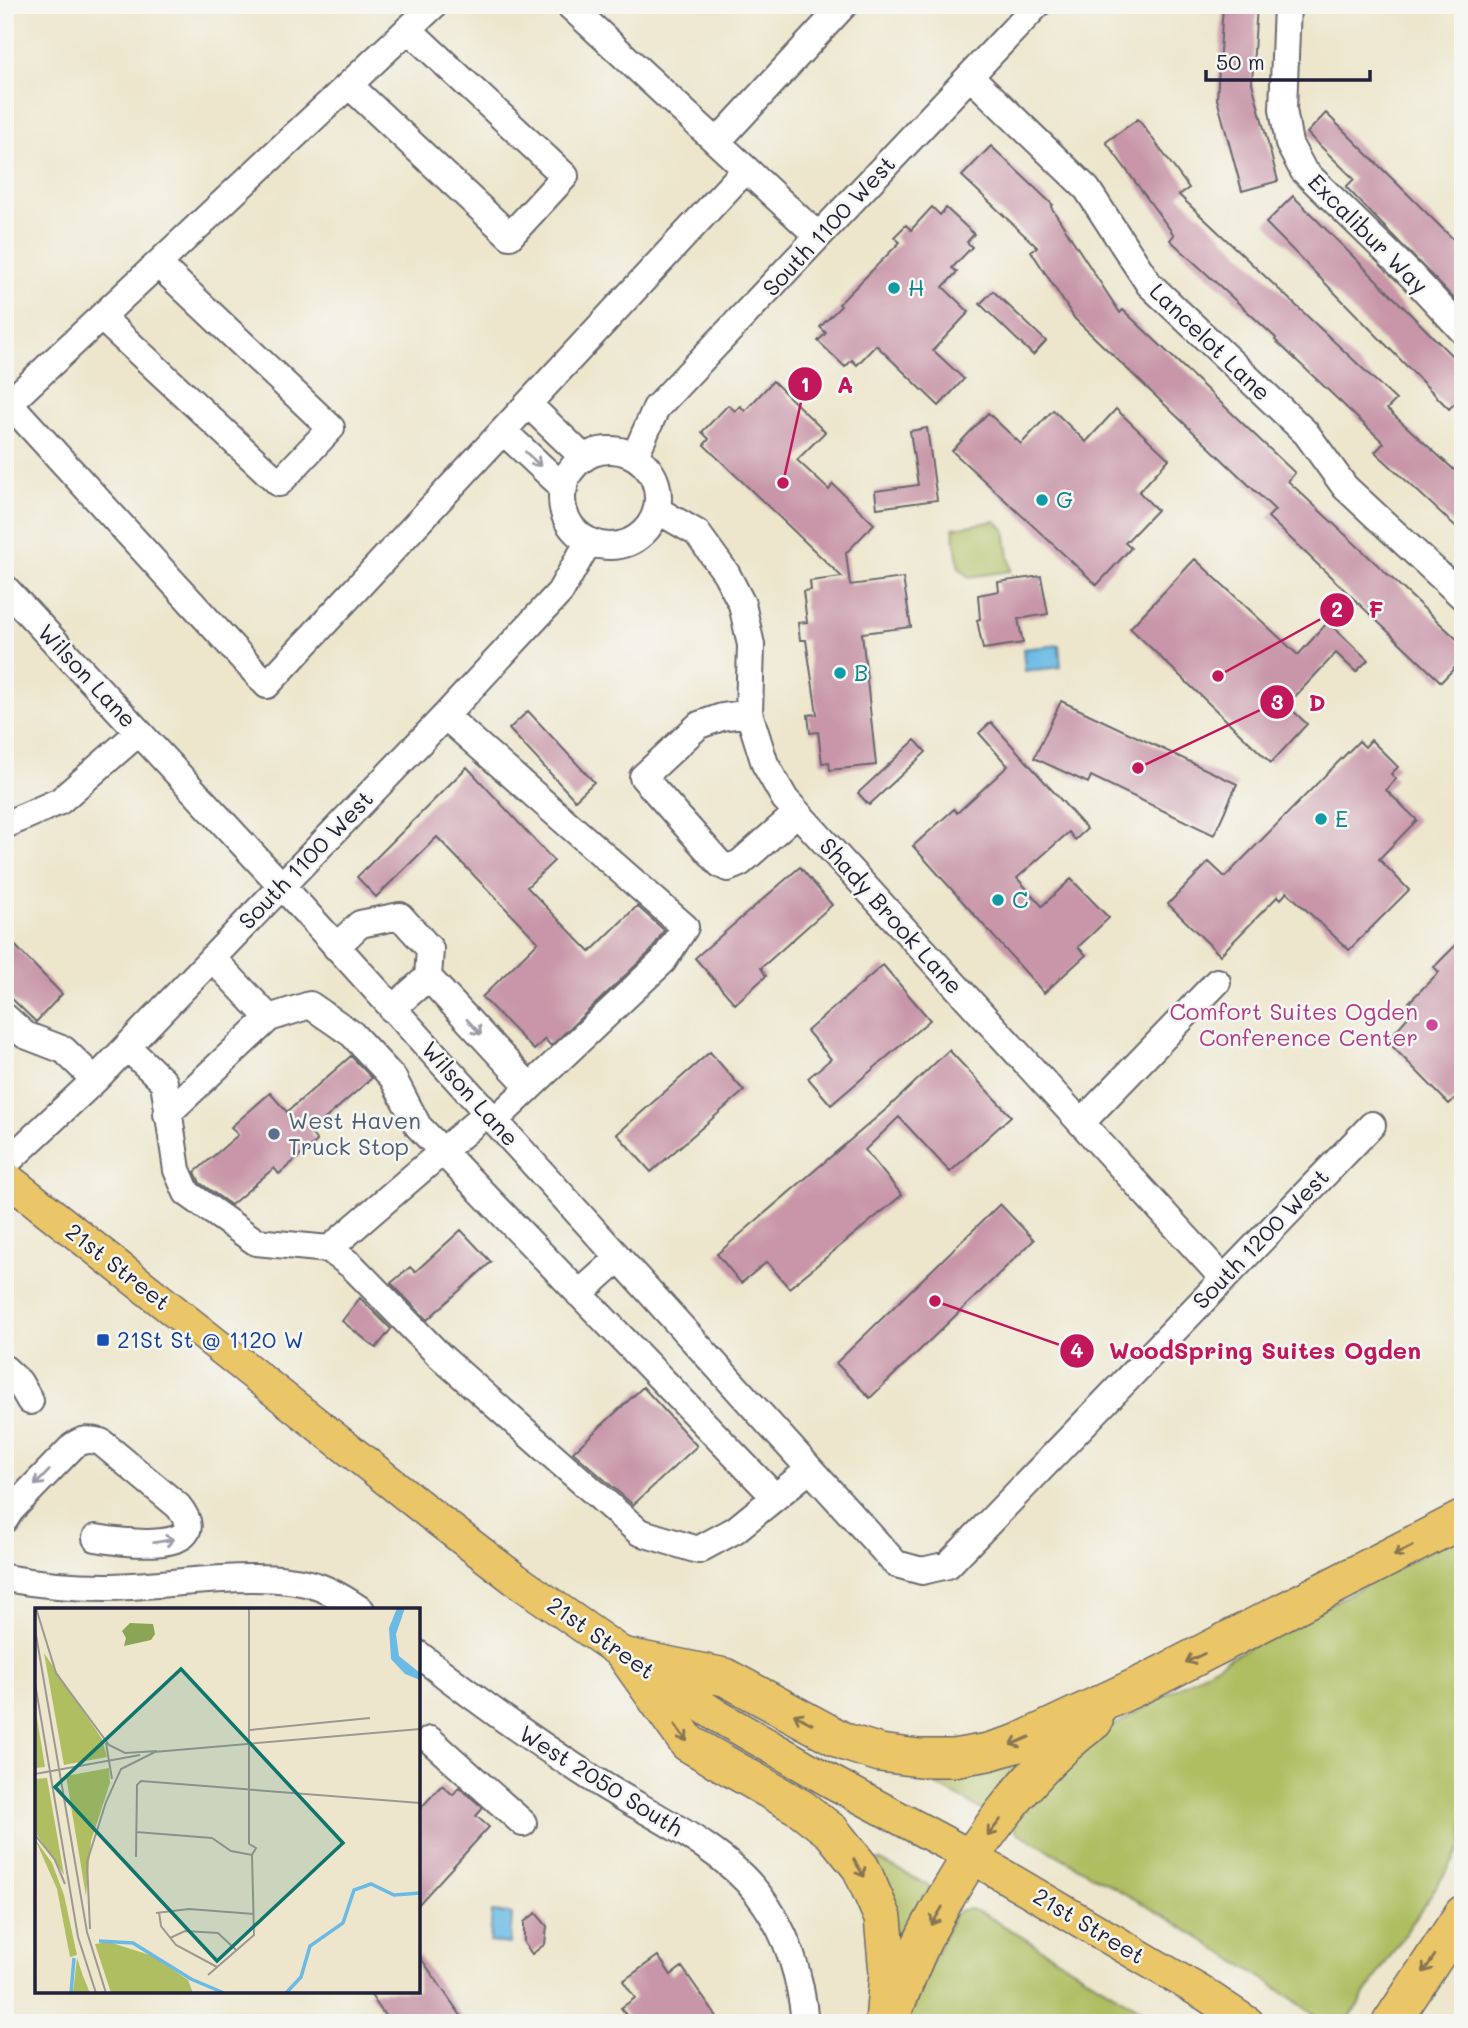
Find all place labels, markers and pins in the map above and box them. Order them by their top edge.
place label: H [908,272,924,302]
marker: H [886,280,902,296]
callout: A [788,362,867,407]
place label: G [1056,484,1073,514]
marker: G [1034,492,1050,508]
callout: F [1320,587,1398,632]
place label: B [854,657,868,687]
marker: B [832,665,848,681]
callout: D [1259,680,1339,725]
place label: E [1335,803,1348,833]
marker: E [1313,811,1329,827]
place label: C [1012,884,1028,914]
marker: C [990,892,1006,908]
place label: Comfort Suites Ogden Conference Center [1169,996,1418,1052]
marker: Comfort Suites Ogden Conference Center [1424,1017,1440,1033]
place label: West Haven Truck Stop [288,1105,421,1161]
marker: West Haven Truck Stop [266,1126,282,1142]
place label: 21St St @ 1120 W [117,1324,304,1354]
callout: WoodSpring Suites Ogden [1060,1328,1434,1373]
marker: 21St St @ 1120 W [95,1332,111,1348]

